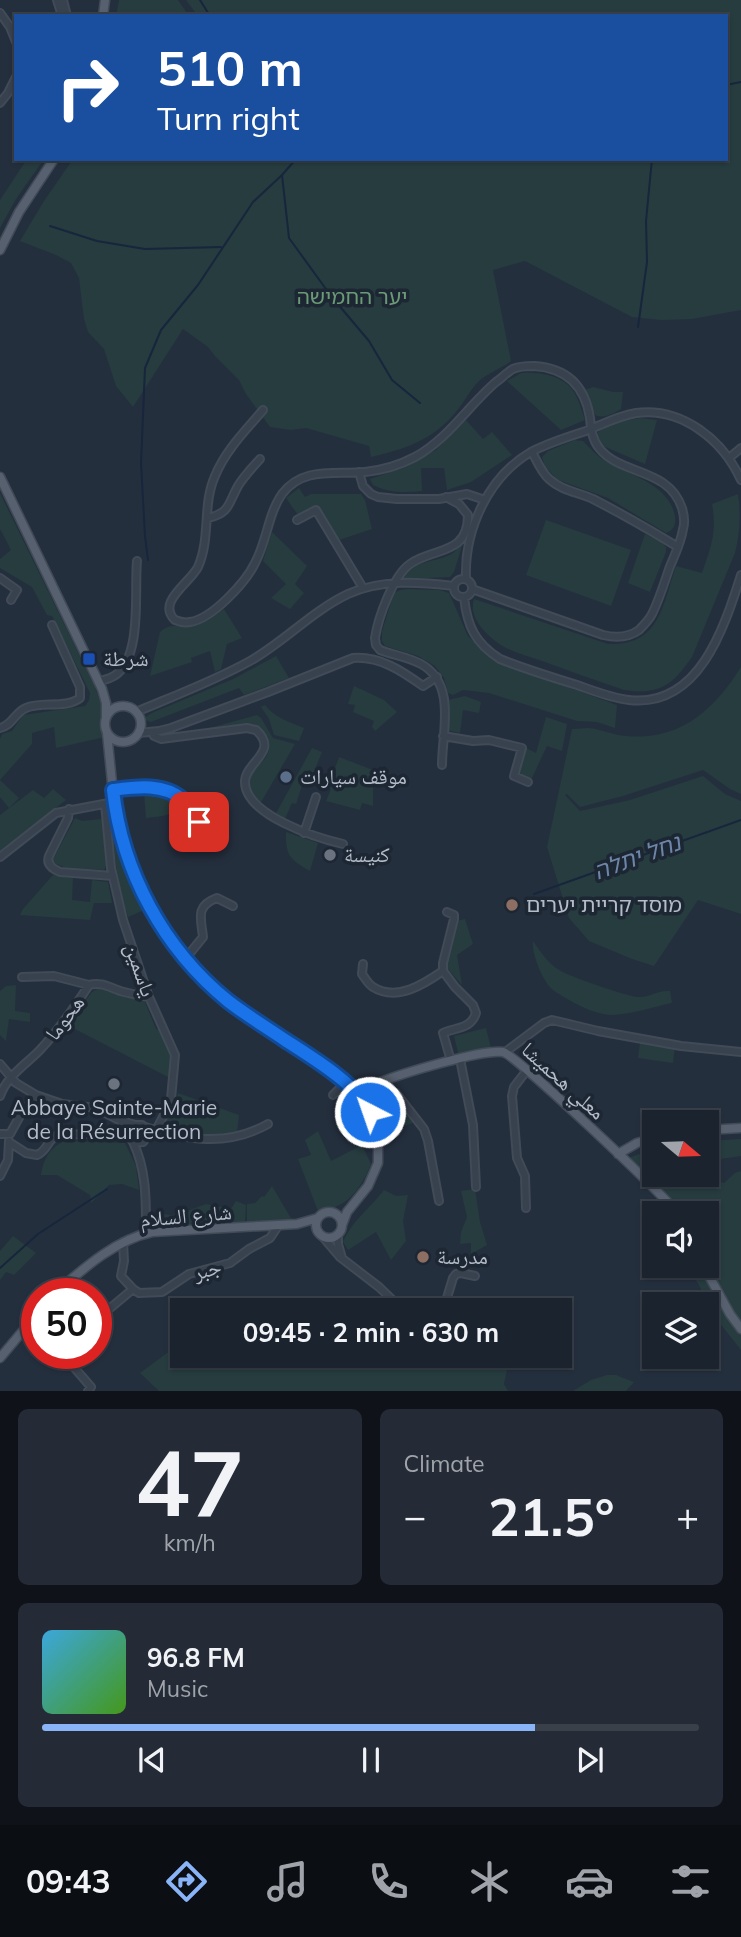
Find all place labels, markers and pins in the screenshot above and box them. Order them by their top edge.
place label: شرطة [103,645,149,671]
marker: شرطة [81,651,97,667]
place label: موقف سيارات [300,763,407,789]
marker: موقف سيارات [278,769,294,785]
pin [169,792,229,852]
place label: كنيسة [344,841,390,867]
marker: كنيسة [322,847,338,863]
place label: מוסד קריית יערים [526,891,682,917]
marker: מוסד קריית יערים [504,897,520,913]
marker: Abbaye Sainte-Marie de la Résurrection [106,1076,122,1092]
place label: Abbaye Sainte-Marie de la Résurrection [11,1094,217,1144]
place label: مدرسة [437,1243,488,1269]
marker: مدرسة [415,1249,431,1265]

